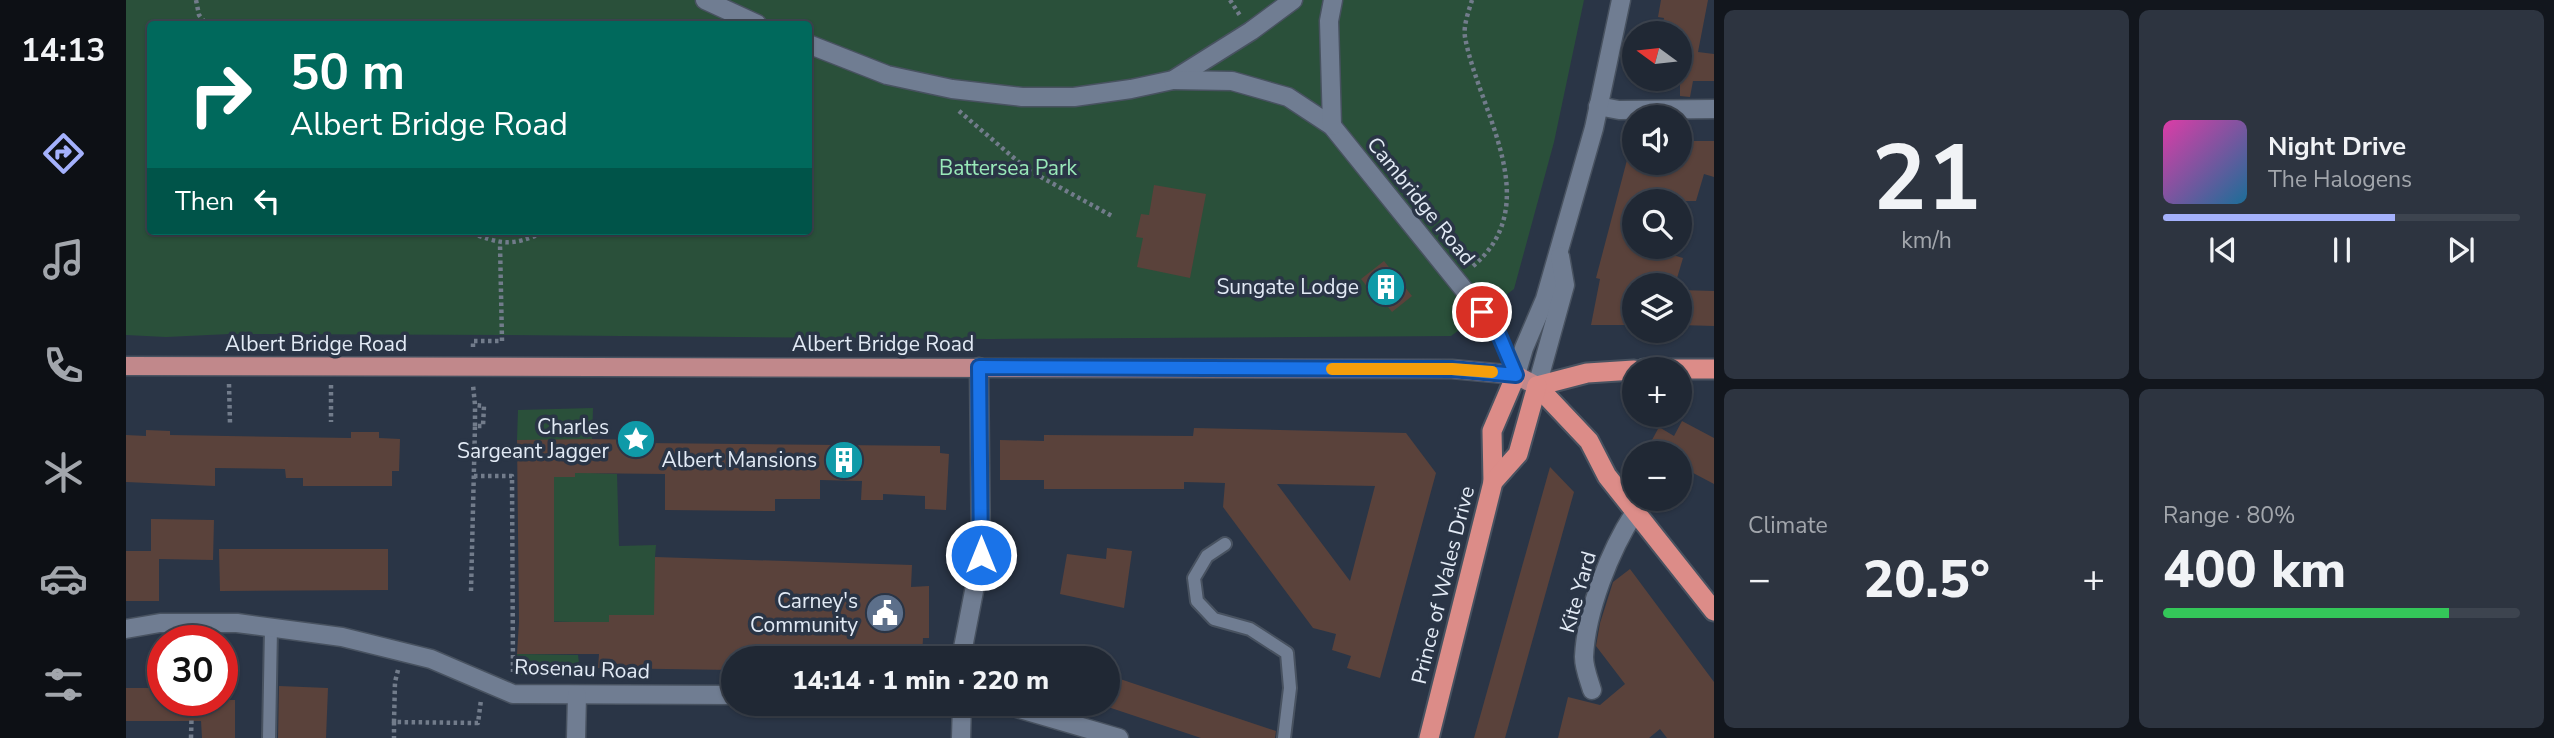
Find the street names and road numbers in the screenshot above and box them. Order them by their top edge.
street label: Cambridge Road [1361,131,1481,271]
street label: Albert Bridge Road [225,330,407,358]
street label: Albert Bridge Road [792,330,974,358]
street label: Prince of Wales Drive [1405,483,1481,687]
street label: Kite Yard [1553,548,1603,636]
street label: Rosenau Road [514,653,650,685]

